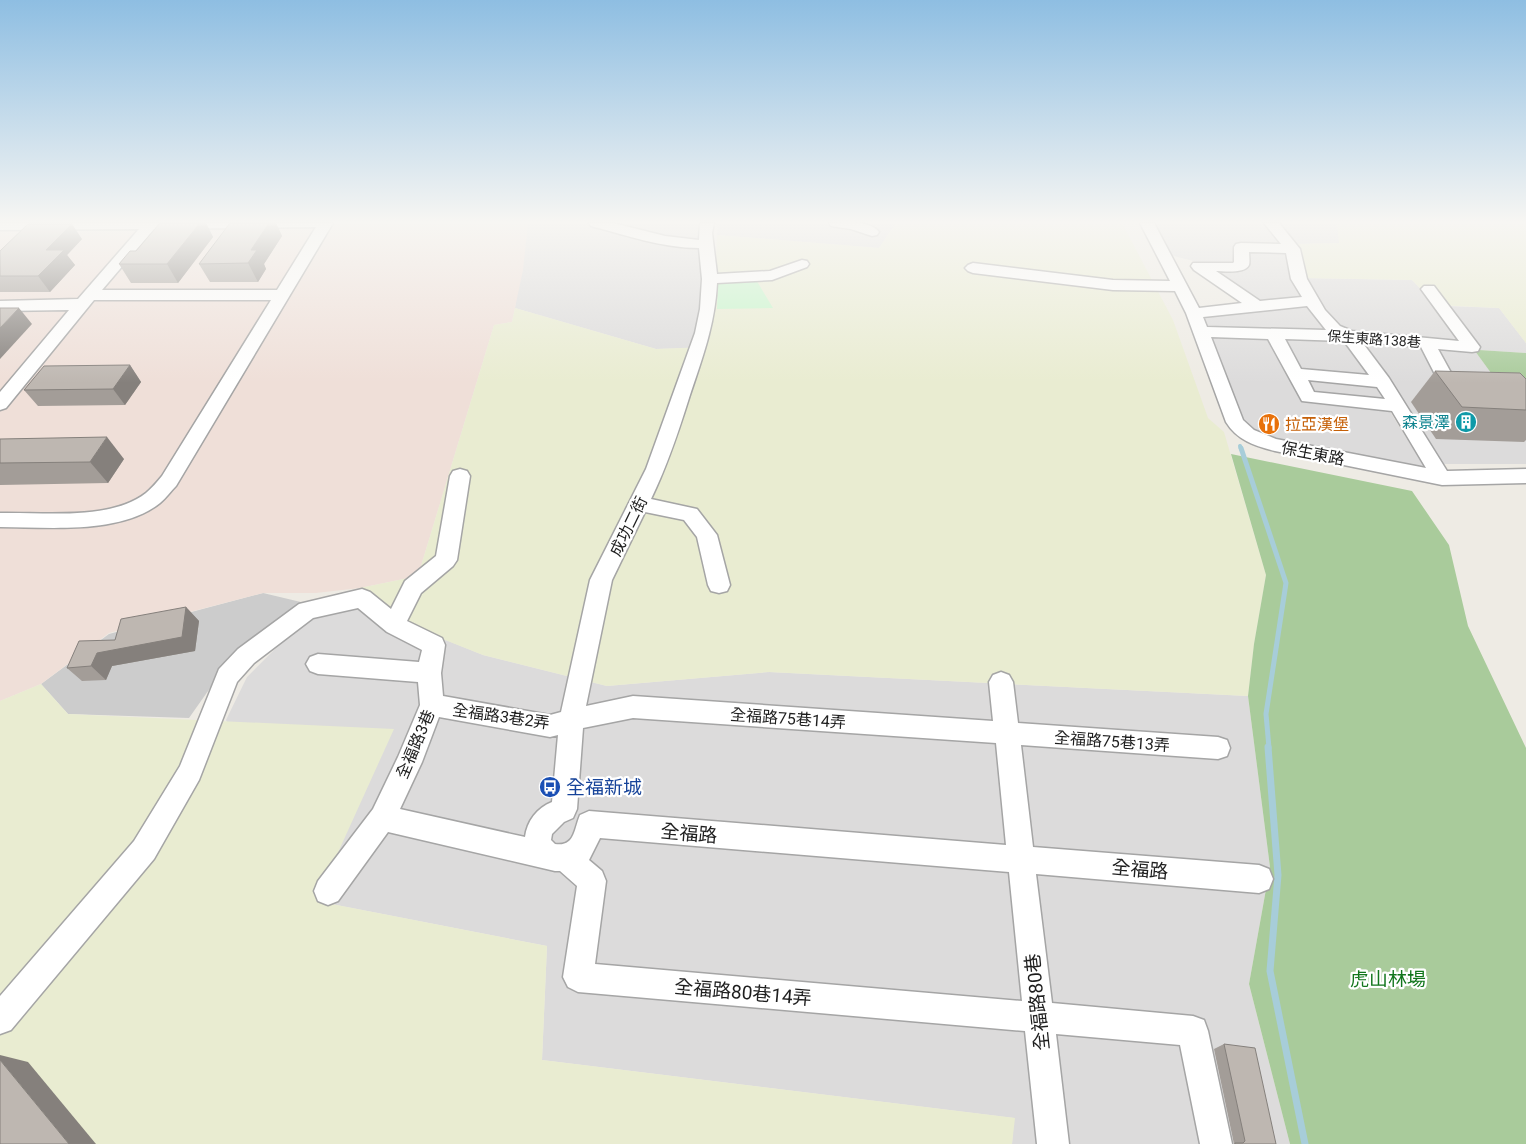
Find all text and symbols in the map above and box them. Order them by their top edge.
street label: 保生東路138巷 [1327,328,1421,350]
building icon: 森景澤 [1454,410,1478,434]
restaurant icon: 拉亞漢堡 [1257,412,1281,436]
place label: 森景澤 [1402,413,1450,432]
place label: 拉亞漢堡 [1285,415,1349,434]
street label: 保生東路 [1280,438,1346,469]
street label: 成功二街 [606,493,651,559]
street label: 全福路3巷2弄 [451,700,551,733]
street label: 全福路75巷14弄 [729,705,846,732]
street label: 全福路3巷 [392,707,438,782]
street label: 全福路75巷13弄 [1053,728,1170,755]
bus stop icon: 全福新城 [538,775,562,799]
place label: 全福新城 [566,776,642,799]
street label: 全福路 [660,820,718,847]
street label: 全福路 [1111,856,1169,883]
street label: 全福路80巷 [1021,952,1054,1052]
park label: 虎山林場 [1350,968,1426,991]
street label: 全福路80巷14弄 [673,975,813,1010]

